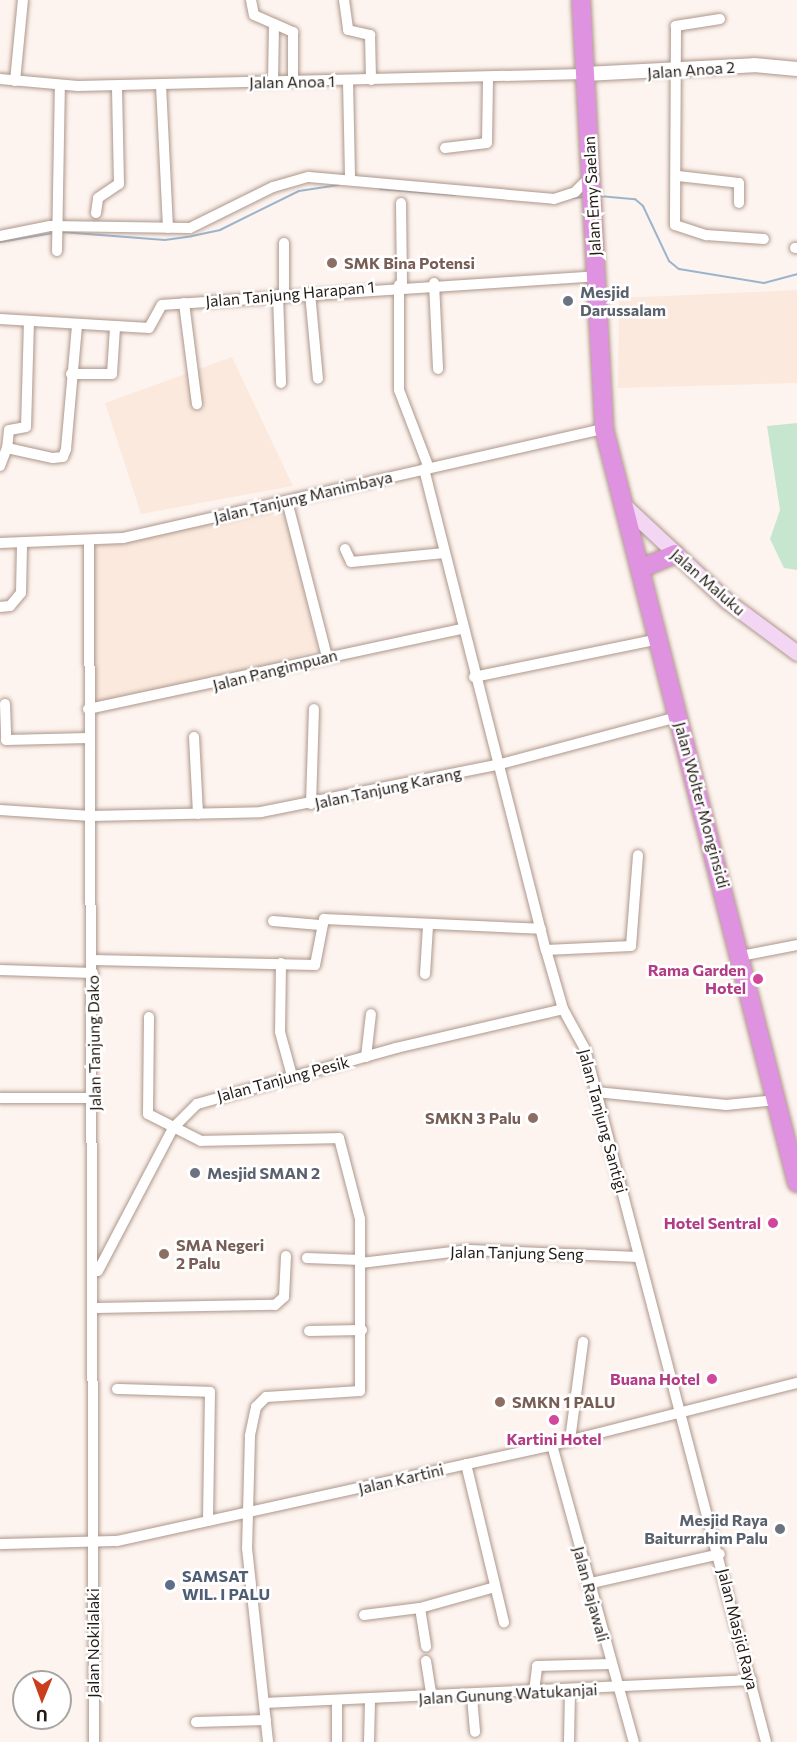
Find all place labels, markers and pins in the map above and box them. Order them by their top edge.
place label: SMK Bina Potensi [344,253,475,273]
marker: SMK Bina Potensi [325,256,339,270]
place label: Mesjid Darussalam [580,282,666,320]
marker: Mesjid Darussalam [561,294,575,308]
place label: Rama Garden Hotel [648,960,746,998]
marker: Rama Garden Hotel [751,972,765,986]
place label: SMKN 3 Palu [425,1108,521,1128]
marker: SMKN 3 Palu [526,1111,540,1125]
place label: Mesjid SMAN 2 [207,1163,320,1183]
marker: Mesjid SMAN 2 [188,1166,202,1180]
place label: Hotel Sentral [664,1213,761,1233]
marker: Hotel Sentral [766,1216,780,1230]
place label: SMA Negeri 2 Palu [176,1235,264,1273]
marker: SMA Negeri 2 Palu [157,1247,171,1261]
place label: Buana Hotel [610,1369,700,1389]
marker: Buana Hotel [705,1372,719,1386]
place label: SMKN 1 PALU [512,1392,615,1412]
marker: SMKN 1 PALU [493,1395,507,1409]
marker: Kartini Hotel [547,1413,561,1427]
place label: Kartini Hotel [506,1429,602,1449]
place label: Mesjid Raya Baiturrahim Palu [644,1510,768,1548]
marker: Mesjid Raya Baiturrahim Palu [773,1522,787,1536]
place label: SAMSAT WIL. I PALU [182,1566,270,1604]
marker: SAMSAT WIL. I PALU [163,1578,177,1592]

